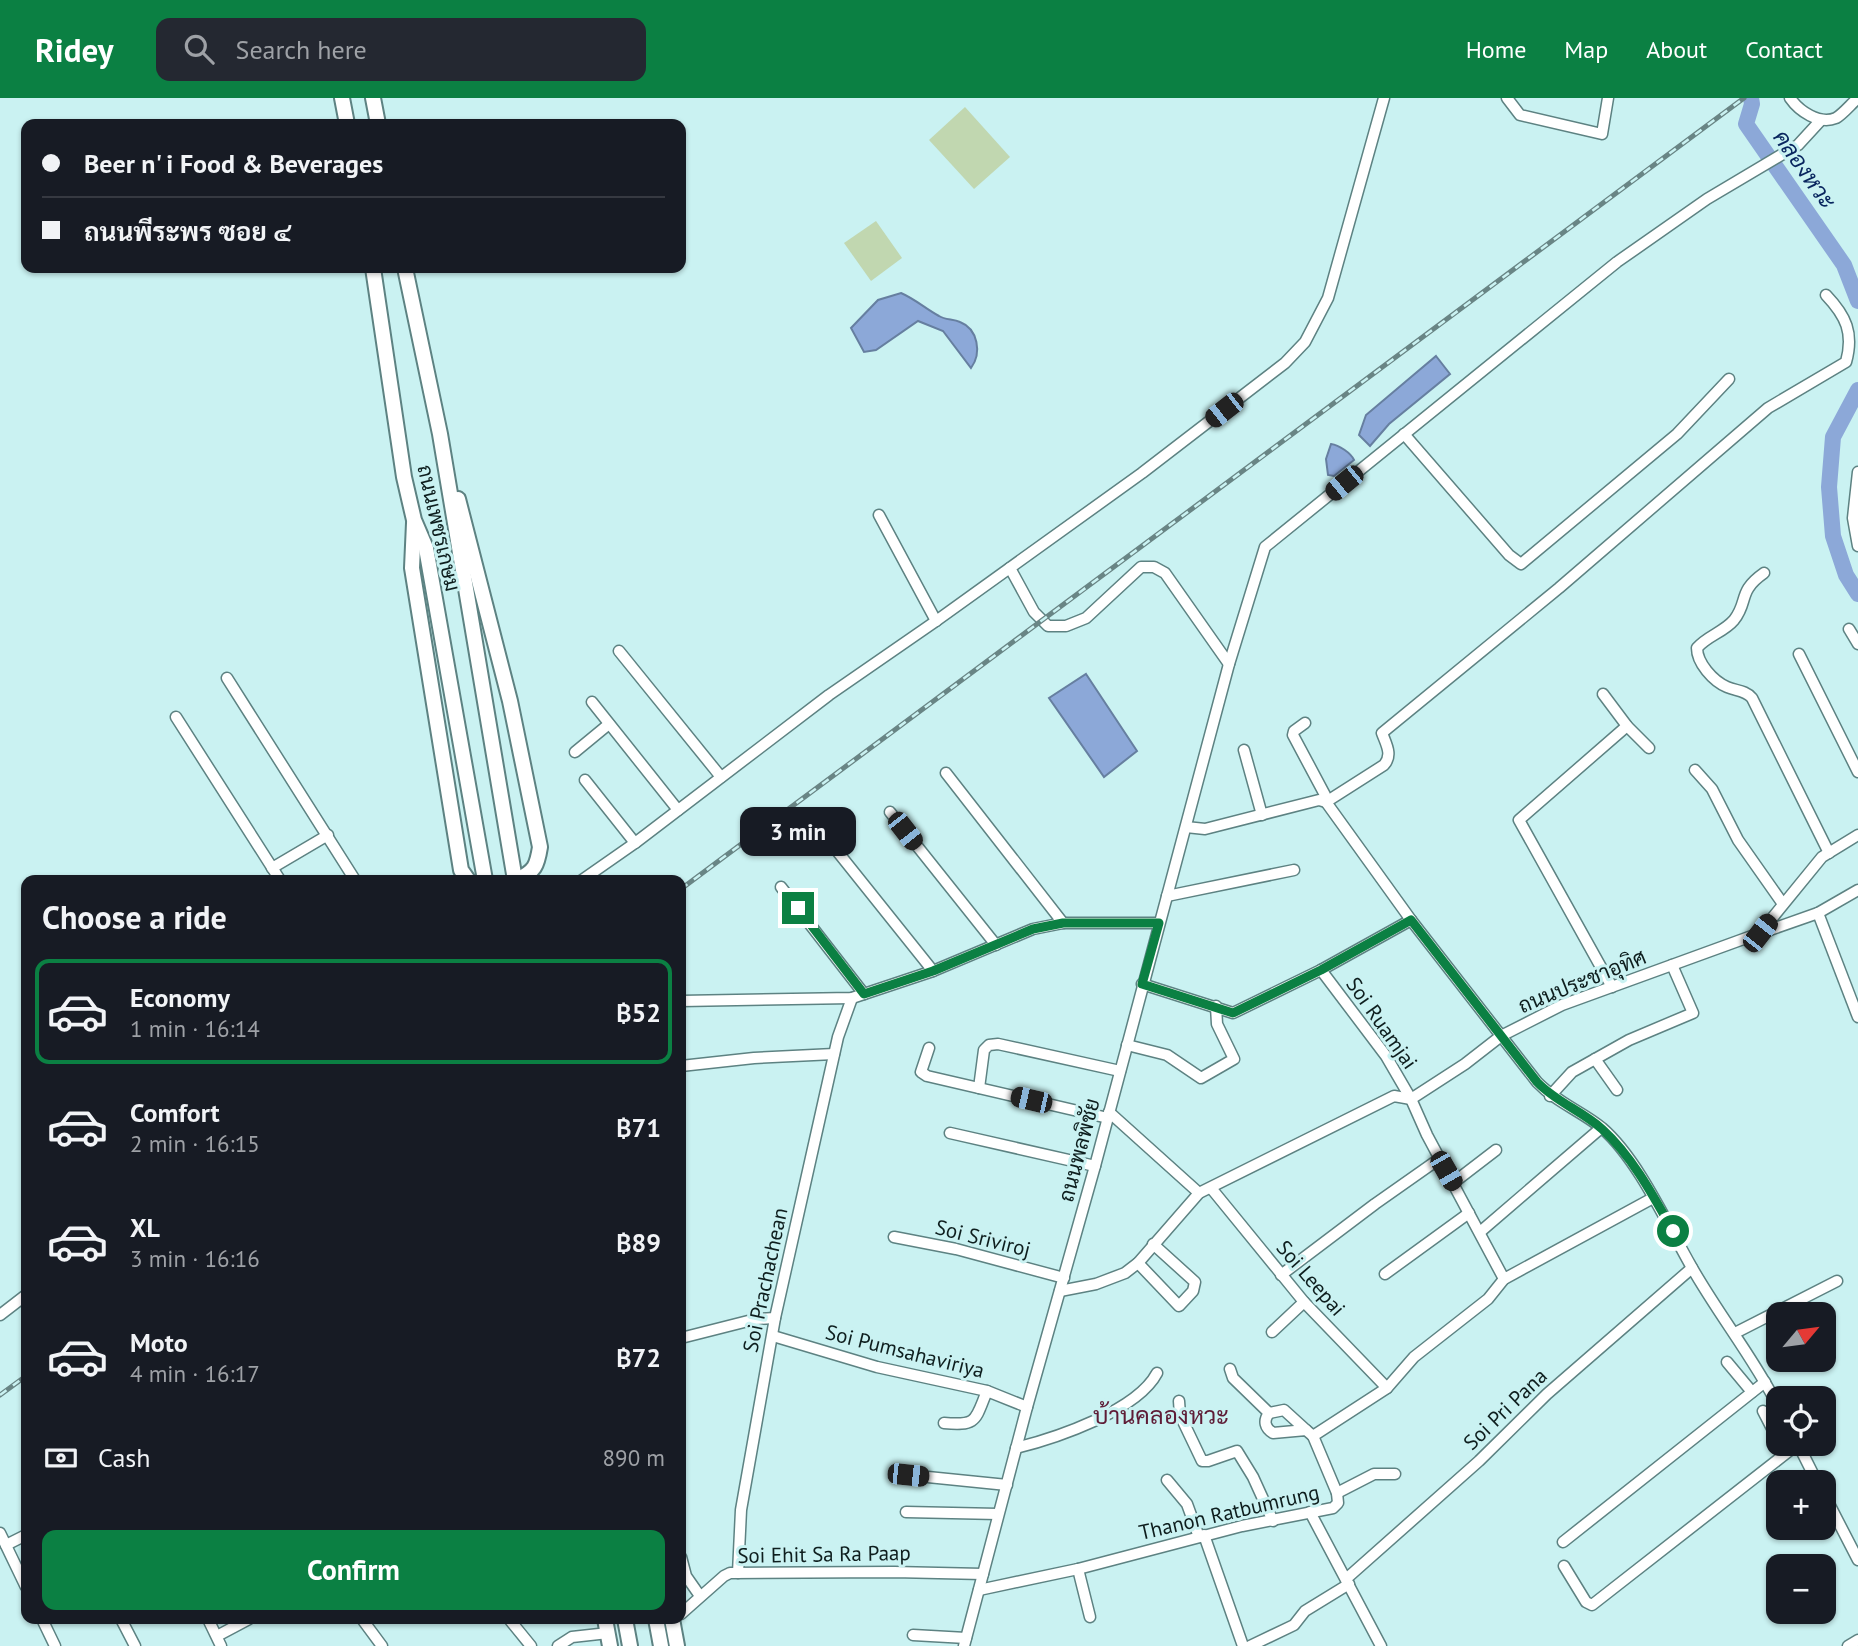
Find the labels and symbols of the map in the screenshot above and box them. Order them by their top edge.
water label: คลองหวะ [1767,124,1843,215]
car [1201,389,1248,431]
street label: ถนนเพชรเกษม [411,462,467,594]
car [1322,462,1367,504]
callout: 3 min [740,806,856,856]
car [884,808,927,854]
route end [782,892,814,924]
car [1739,910,1782,956]
street label: ถนนประชาอุทิศ [1514,943,1650,1020]
street label: Soi Ruamjai [1340,972,1424,1074]
car [1009,1085,1054,1115]
street label: ถนนพลพิชัย [1052,1095,1106,1205]
car [1427,1148,1466,1194]
street label: Soi Prachachean [737,1205,793,1355]
street label: Soi Sriviroj [933,1213,1033,1263]
route start [1657,1215,1689,1247]
street label: Soi Leepai [1271,1235,1351,1321]
north arrow [1766,1302,1836,1372]
street label: Soi Pumsahaviriya [823,1318,987,1384]
street label: Soi Pri Pana [1457,1362,1553,1456]
district label: บ้านคลองหวะ [1093,1400,1229,1431]
car [887,1462,930,1488]
street label: Thanon Ratbumrung [1136,1478,1322,1546]
street label: Soi Ehit Sa Ra Paap [737,1539,911,1569]

